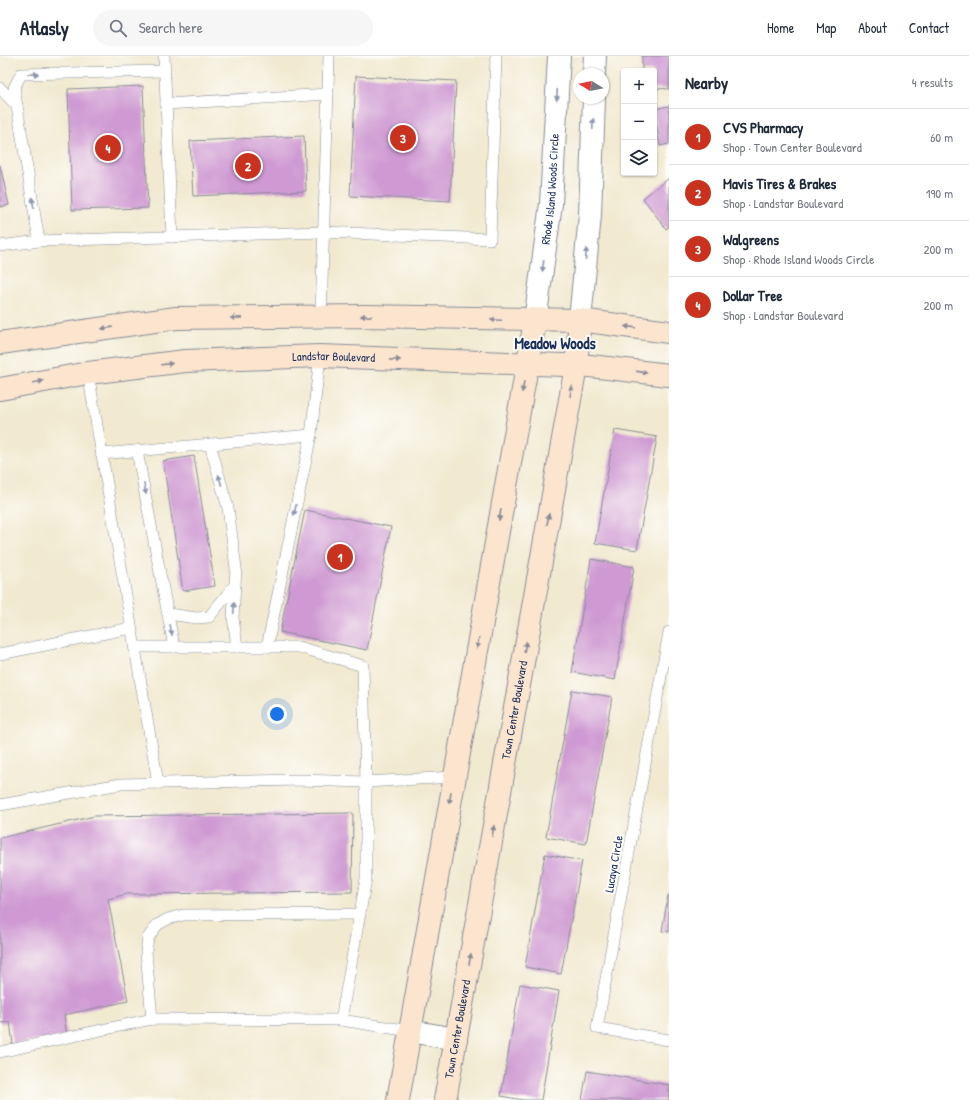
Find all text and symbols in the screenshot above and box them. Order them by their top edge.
search box [93,10,373,46]
text: Atlasly [20,15,69,41]
icon: search [107,17,129,39]
text: Search here [139,17,203,38]
text: Home [767,18,794,37]
text: Map [816,18,836,37]
text: About [858,18,887,37]
text: Contact [909,18,949,37]
north arrow [573,68,609,104]
map controls [621,68,657,176]
button: + [621,68,657,104]
one-way arrow [27,71,40,77]
text: Nearby [685,71,728,94]
text: 4 results [912,73,953,91]
one-way arrow [553,89,560,101]
button: − [621,104,657,140]
one-way arrow [590,117,596,130]
text: CVS Pharmacy [723,117,803,138]
pin: 3 [390,123,416,153]
text: 1 [696,128,700,146]
text: 60 m [930,128,953,146]
pin: 4 [95,133,121,163]
street label: Rhode Island Woods Circle [537,133,563,246]
text: Shop · Town Center Boulevard [723,138,862,156]
button: layers [621,140,657,176]
pin: 2 [235,151,261,181]
text: Mavis Tires & Brakes [723,173,836,194]
text: 2 [695,184,701,202]
text: 190 m [926,184,953,202]
text: Shop · Landstar Boulevard [723,194,843,212]
one-way arrow [30,197,36,209]
text: Walgreens [723,229,779,250]
text: 3 [695,240,701,258]
text: 200 m [923,240,953,258]
one-way arrow [583,248,590,260]
text: Shop · Rhode Island Woods Circle [723,250,874,268]
one-way arrow [540,260,546,272]
text: Dollar Tree [723,285,782,306]
text: 4 [696,296,700,314]
text: 200 m [923,296,953,314]
text: Shop · Landstar Boulevard [723,306,843,324]
one-way arrow [359,313,372,319]
one-way arrow [230,314,242,321]
one-way arrow [490,316,502,323]
one-way arrow [624,324,636,330]
one-way arrow [101,325,113,331]
district label: Meadow Woods [514,332,596,354]
street label: Landstar Boulevard [292,347,376,366]
one-way arrow [389,357,402,363]
one-way arrow [161,360,173,367]
one-way arrow [636,369,648,375]
one-way arrow [32,379,45,385]
one-way arrow [519,380,525,393]
one-way arrow [568,385,574,398]
one-way arrow [217,474,223,486]
one-way arrow [142,483,148,495]
one-way arrow [292,504,298,516]
one-way arrow [497,509,503,521]
one-way arrow [546,513,552,526]
pin: 1 [327,542,353,572]
one-way arrow [231,601,237,614]
one-way arrow [168,624,174,636]
one-way arrow [474,637,480,649]
one-way arrow [523,641,529,653]
street label: Town Center Boulevard [497,659,531,761]
your location [267,704,287,724]
one-way arrow [447,792,453,804]
one-way arrow [490,825,496,837]
street label: Lucaya Circle [600,834,627,894]
one-way arrow [467,953,473,965]
street label: Town Center Boulevard [440,978,474,1080]

